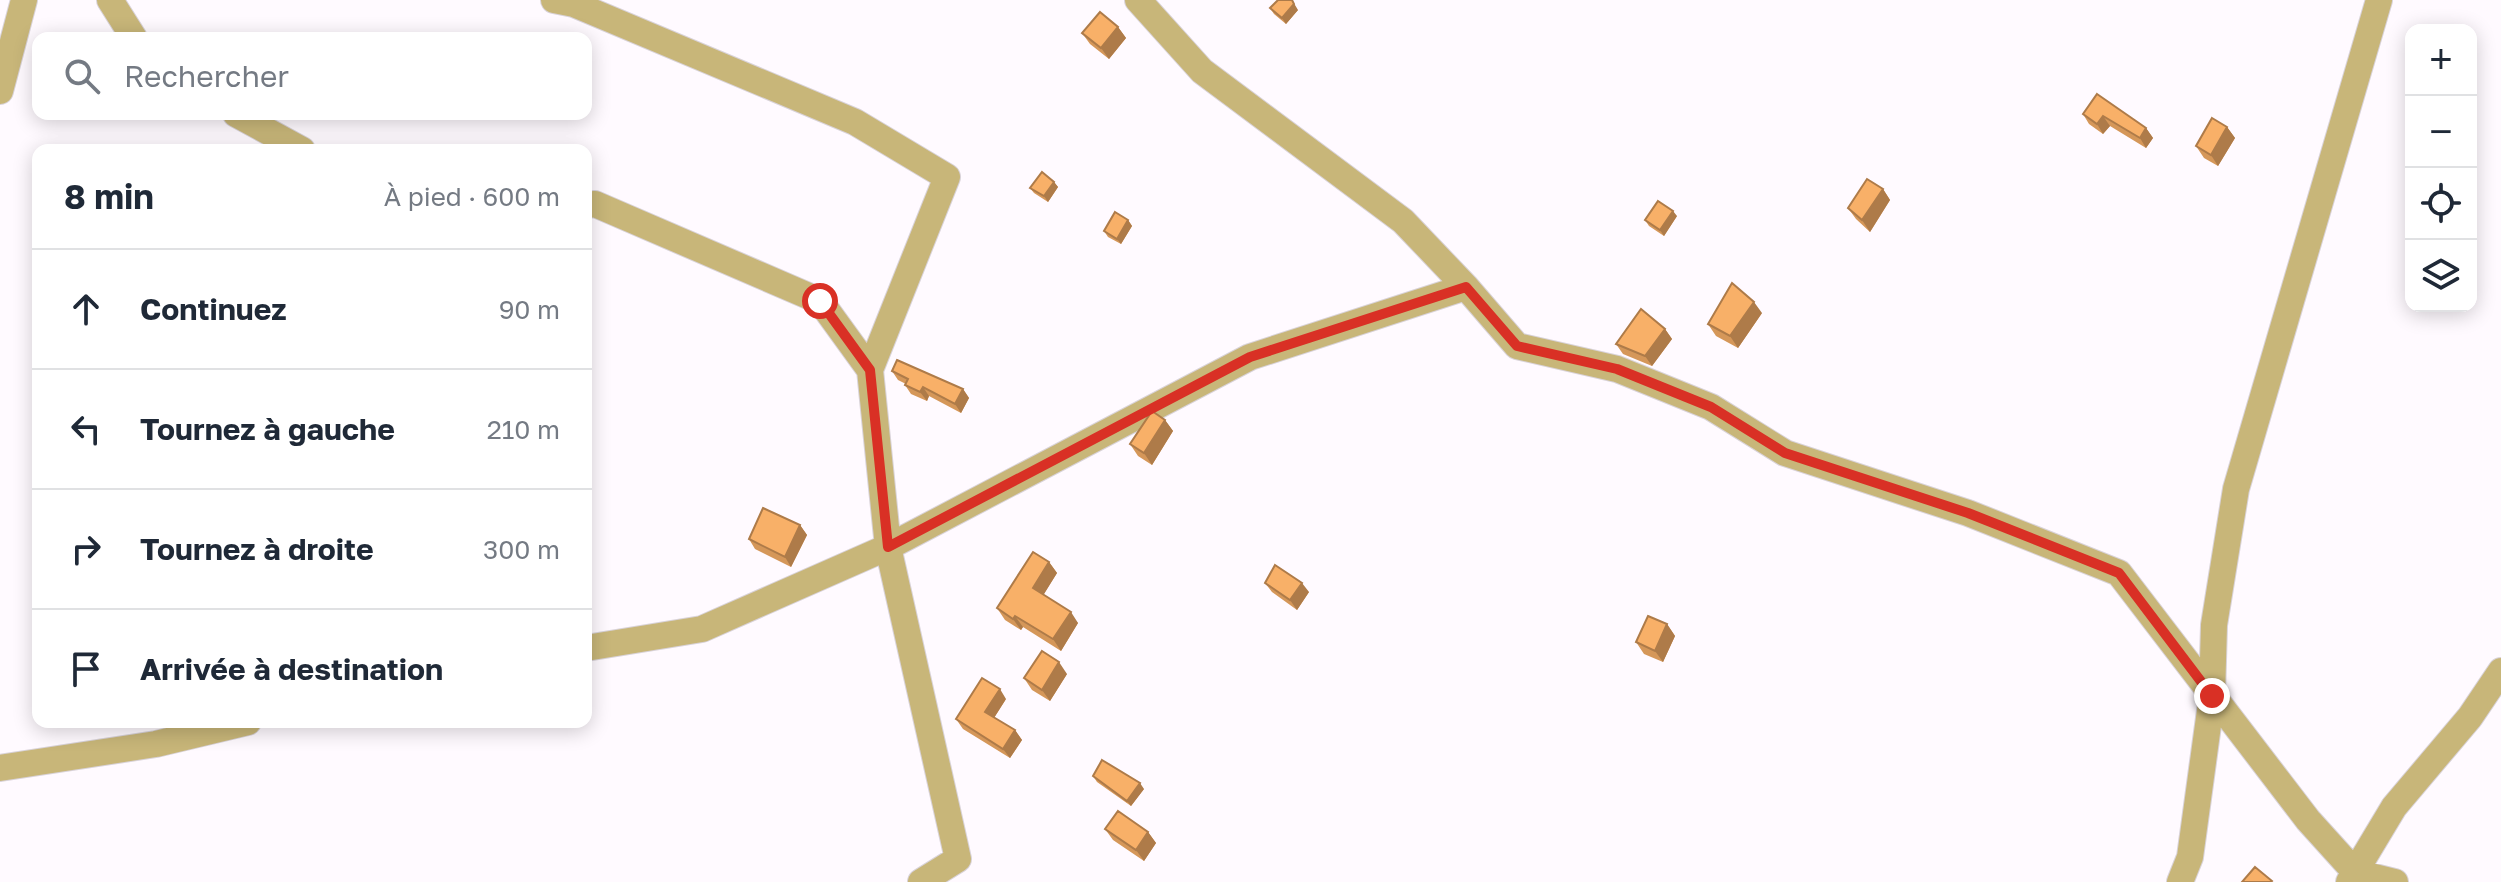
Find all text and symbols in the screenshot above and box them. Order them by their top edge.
map controls [2405,24,2477,312]
button: + [2405,24,2477,96]
search box [32,32,592,120]
icon: search [60,54,104,98]
text: Rechercher [124,58,289,94]
button: − [2405,96,2477,168]
button: locate [2405,168,2477,240]
text: 8 min [64,176,154,216]
text: À pied · 600 m [384,181,560,212]
button: layers [2405,240,2477,312]
route start [802,283,838,319]
icon: ahead [64,287,108,331]
text: Continuez [140,291,287,327]
text: 90 m [499,294,560,325]
icon: left [64,407,108,451]
text: Tournez à gauche [140,411,395,447]
text: 210 m [487,414,560,445]
icon: right [64,527,108,571]
text: Tournez à droite [140,531,374,567]
text: 300 m [483,534,560,565]
icon: arrive [64,647,108,691]
text: Arrivée à destination [140,651,443,687]
route end [2194,678,2230,714]

